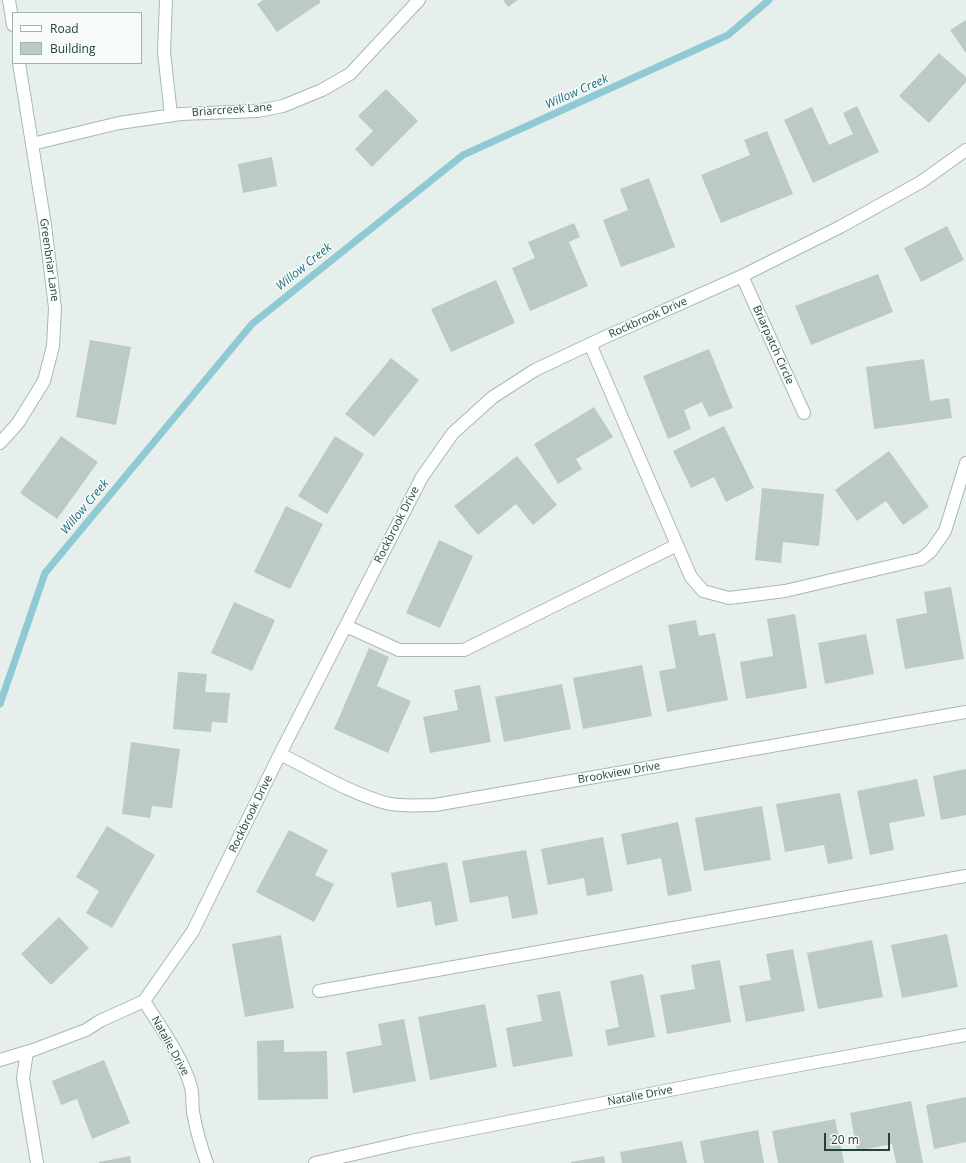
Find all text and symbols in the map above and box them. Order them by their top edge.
legend [12,12,142,64]
text: Road [50,20,79,37]
text: Building [50,40,95,57]
water label: Willow Creek [543,72,611,112]
street label: Briarcreek Lane [191,101,273,119]
street label: Greenbriar Lane [37,218,61,302]
water label: Willow Creek [273,240,335,294]
street label: Rockbrook Drive [607,295,689,341]
street label: Briarpatch Circle [750,303,796,387]
water label: Willow Creek [58,477,112,537]
street label: Rockbrook Drive [372,484,422,566]
street label: Brookview Drive [577,759,661,787]
street label: Rockbrook Drive [227,773,275,855]
street label: Natalie Drive [148,1014,192,1078]
street label: Natalie Drive [606,1083,674,1109]
scale bar [826,1125,892,1151]
text: 20 m [831,1131,859,1148]

